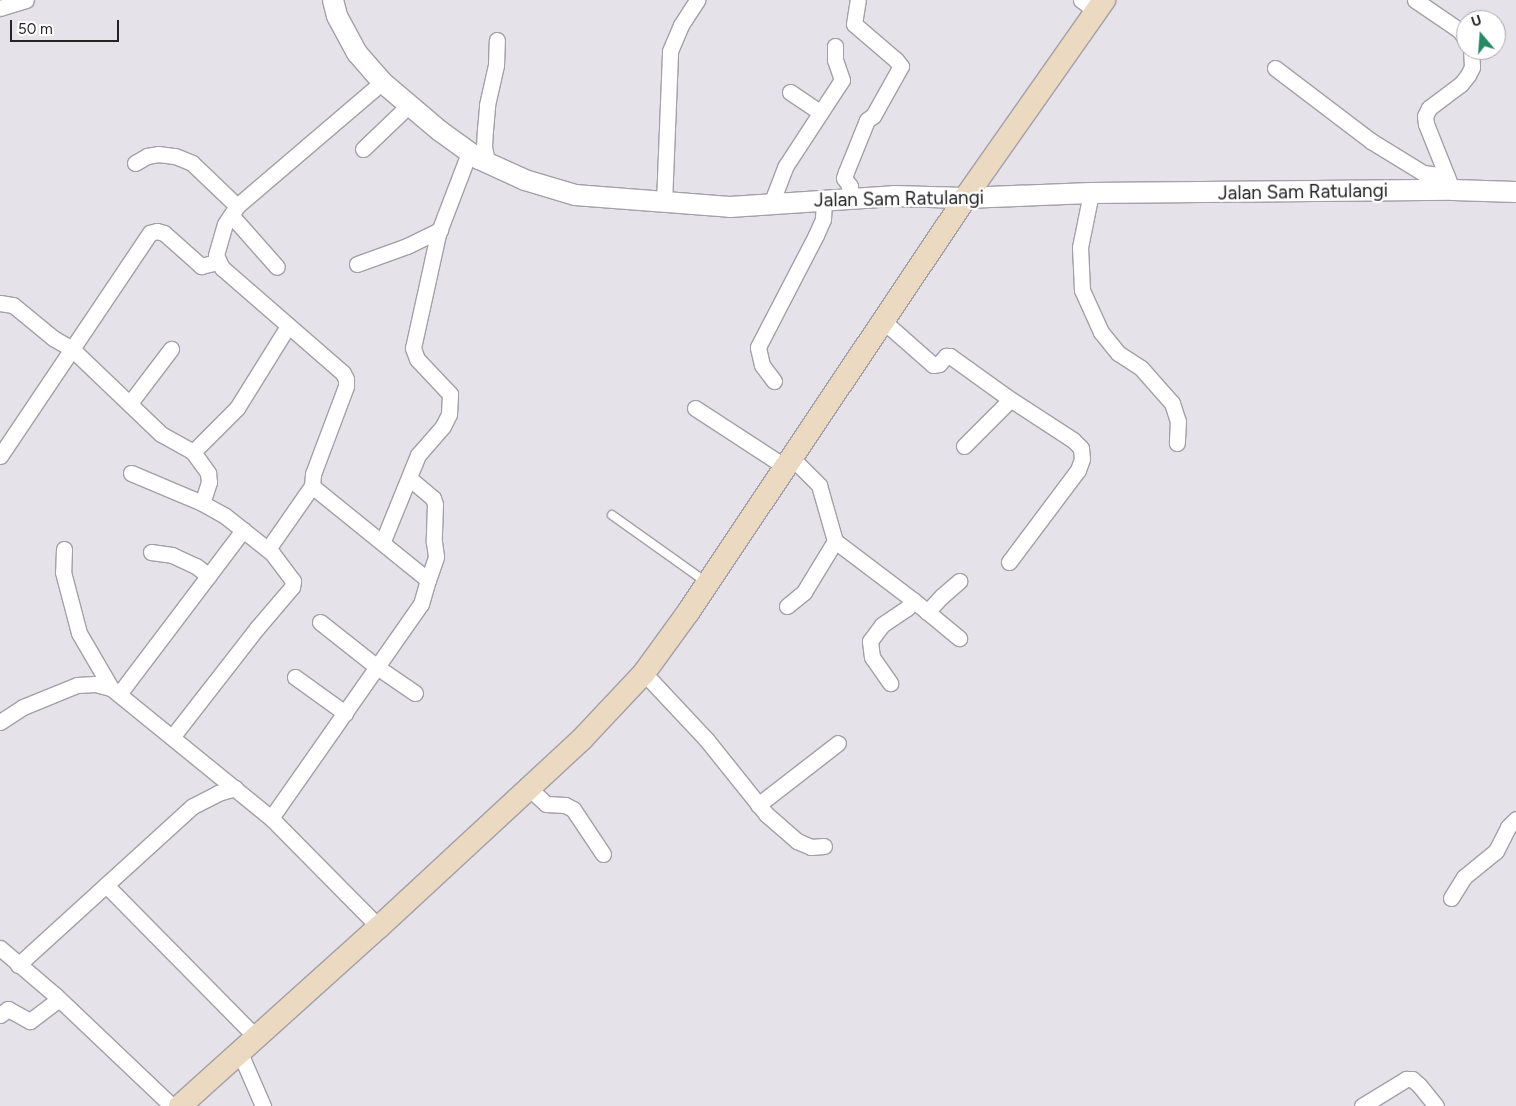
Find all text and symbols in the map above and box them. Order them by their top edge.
scale bar [12,10,121,42]
north arrow [1456,10,1506,60]
text: U [1469,12,1484,31]
text: 50 m [18,20,53,38]
street label: Jalan Sam Ratulangi [1218,179,1388,205]
street label: Jalan Sam Ratulangi [814,186,984,212]

